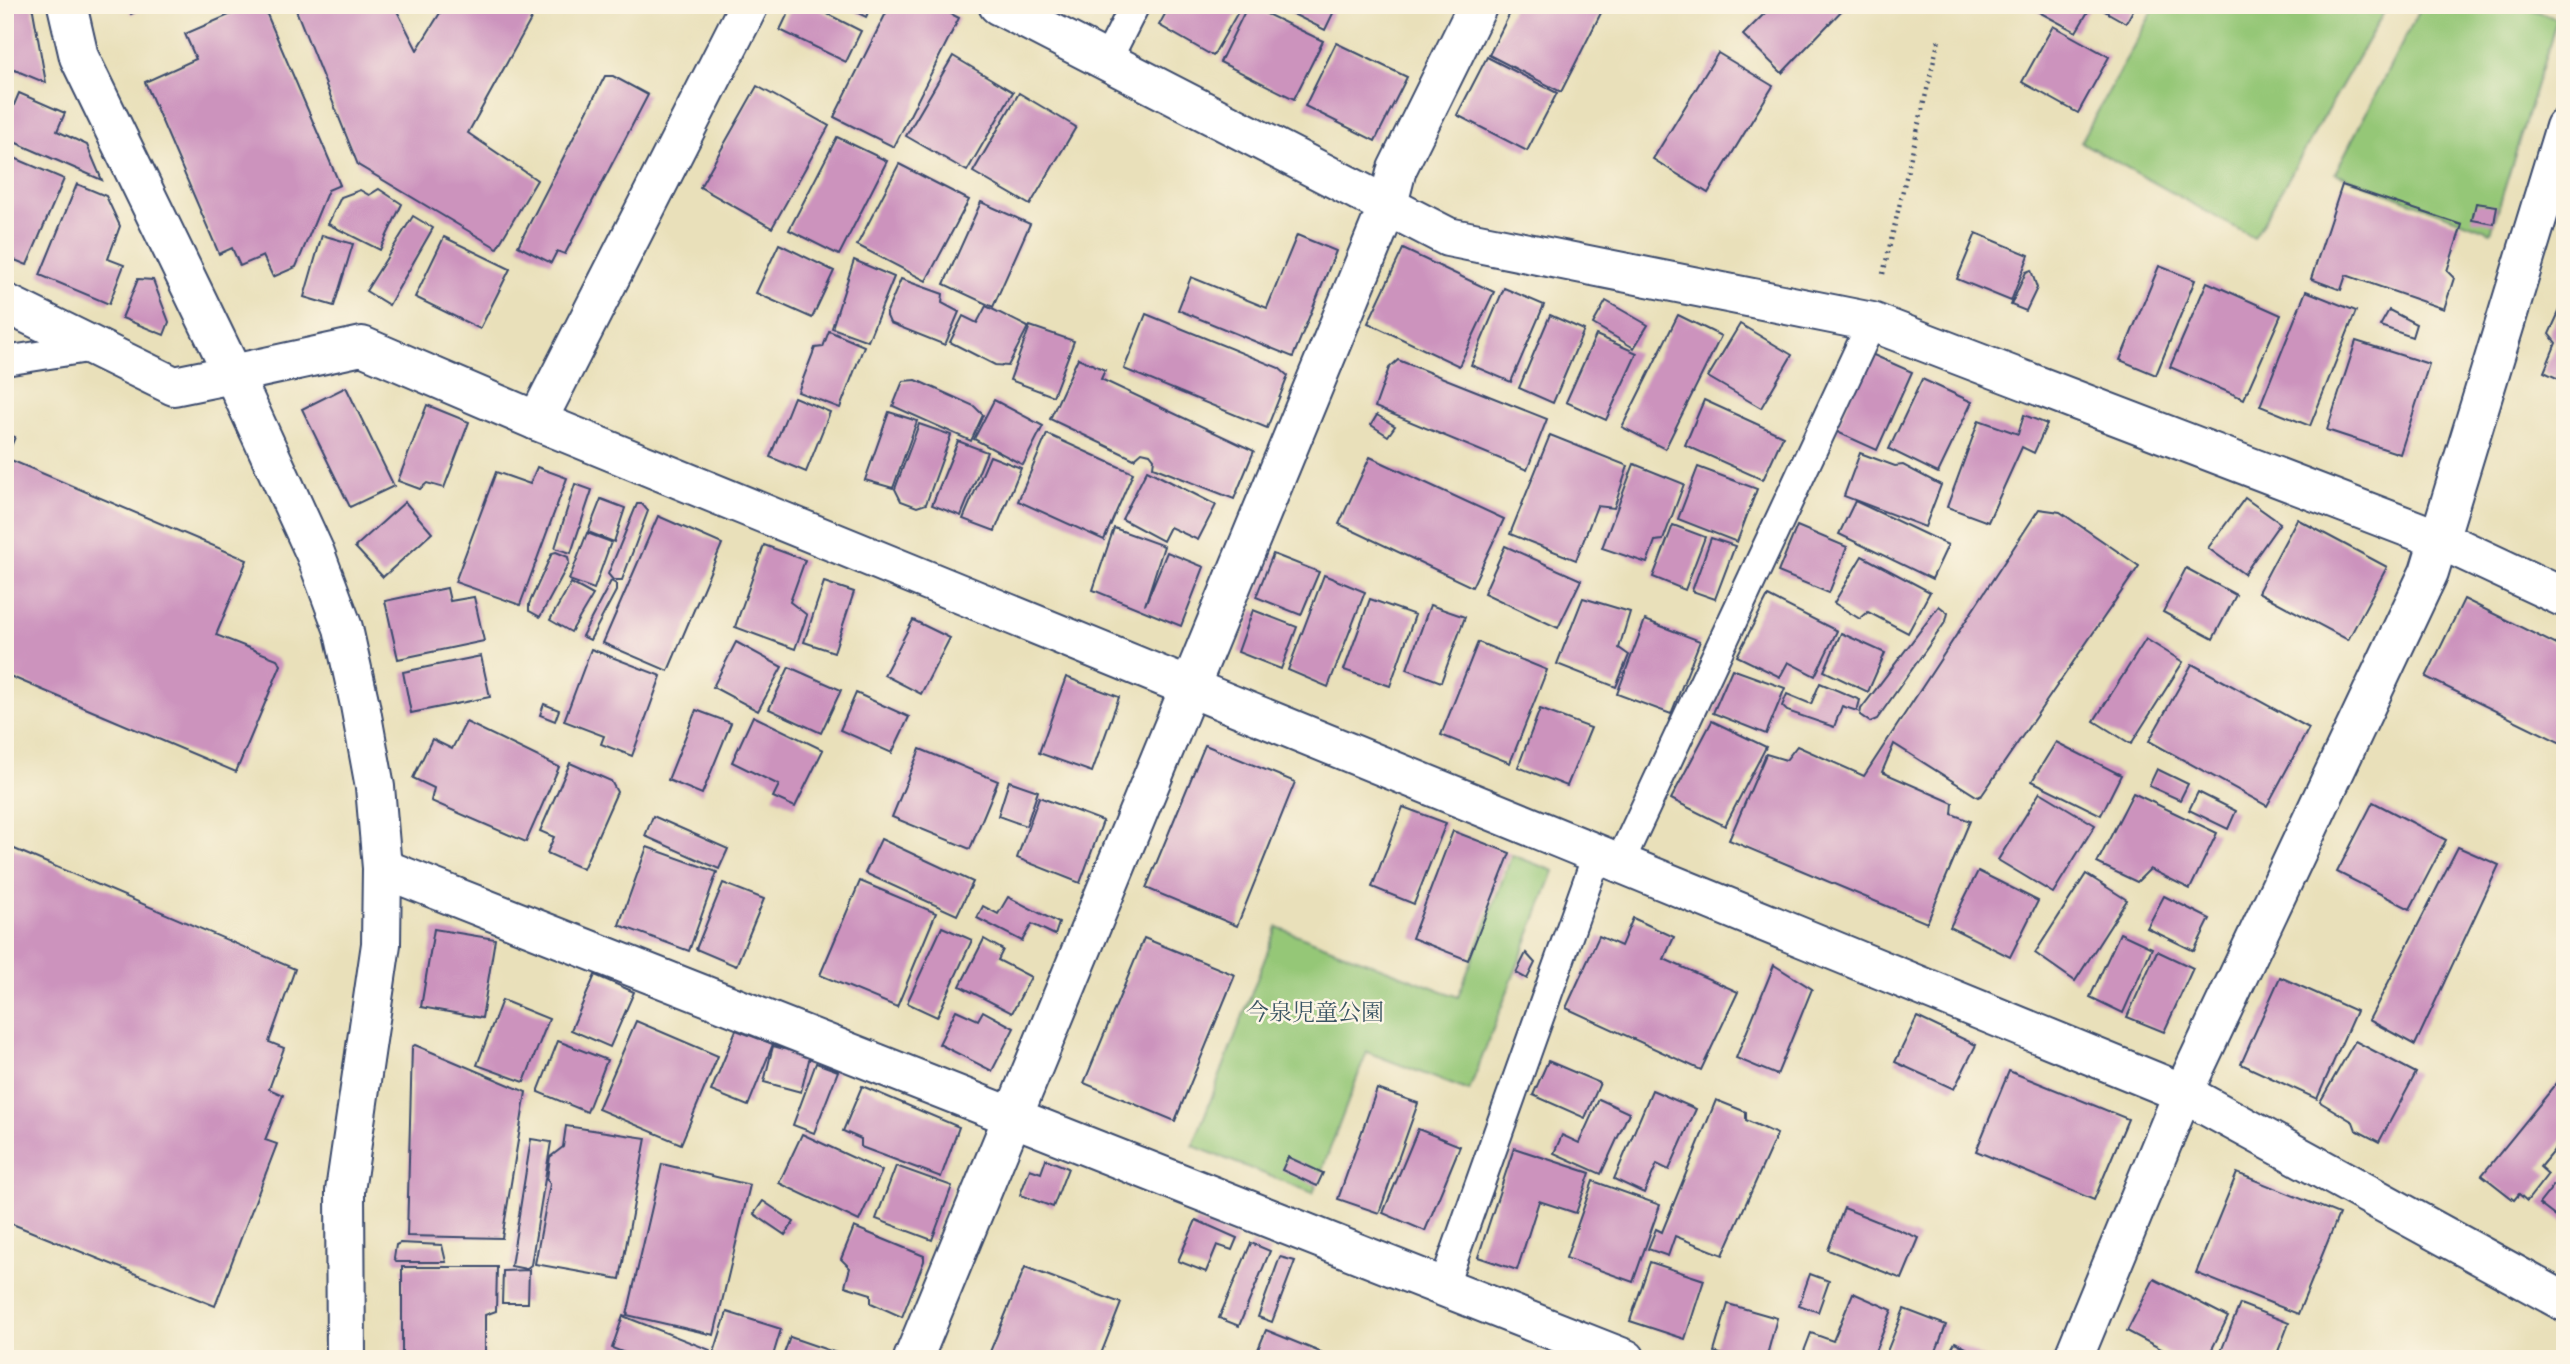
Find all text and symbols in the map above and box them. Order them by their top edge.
park label: 今泉児童公園 [1246,999,1384,1027]

